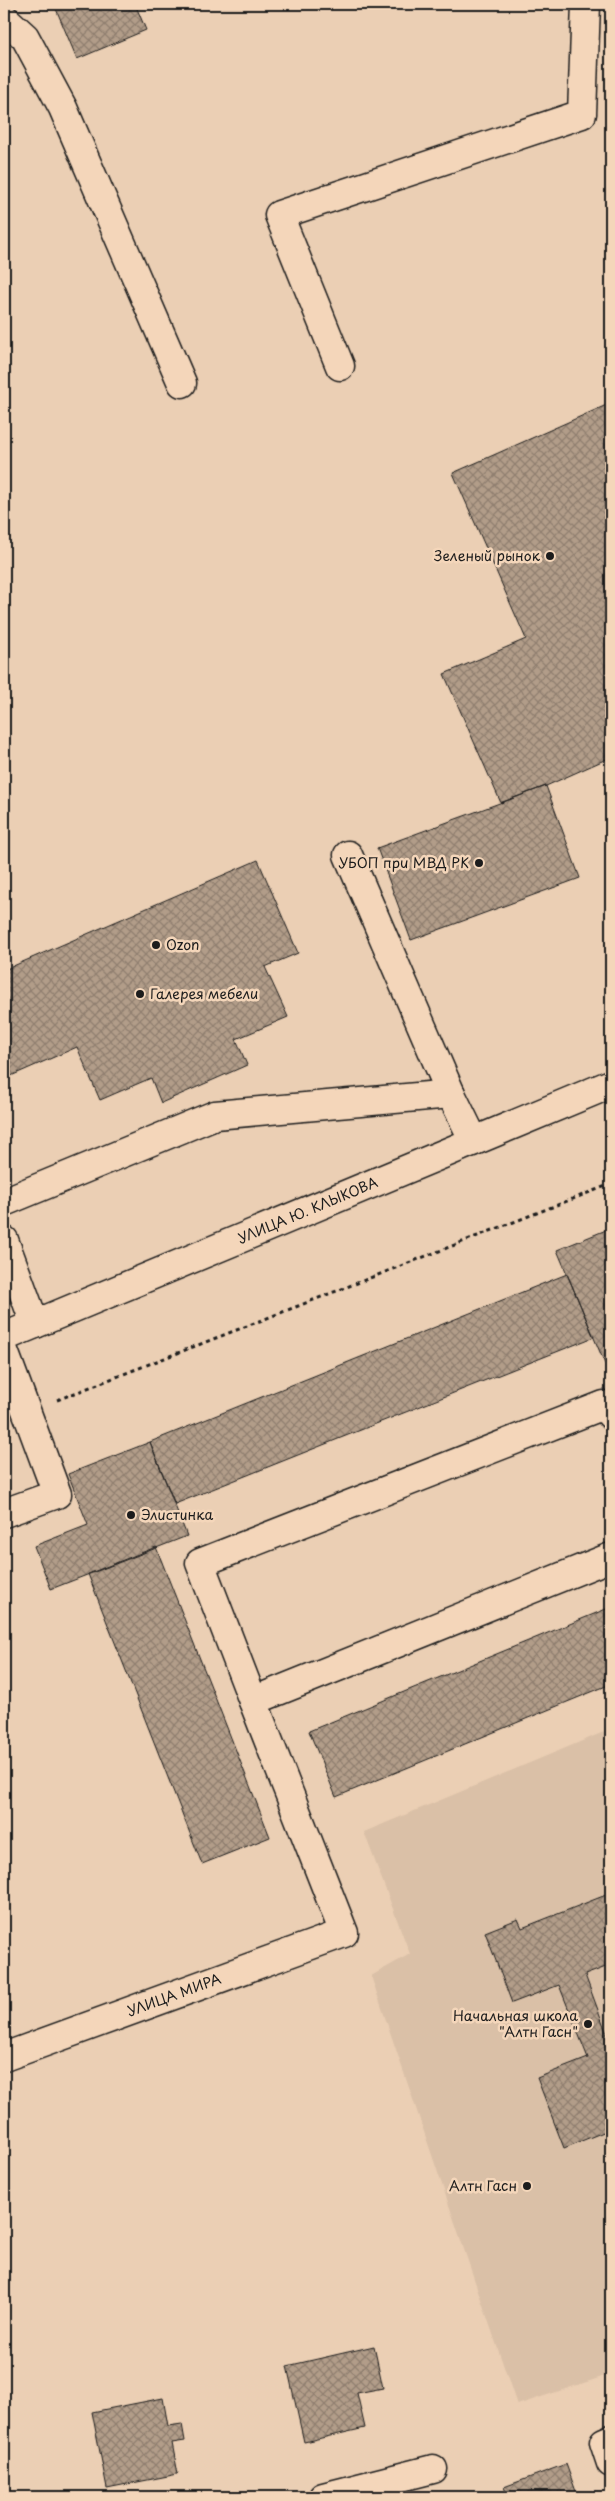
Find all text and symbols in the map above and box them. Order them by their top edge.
place label: Зеленый рынок [434,545,541,566]
marker: Зеленый рынок [544,550,556,562]
place label: УБОП при МВД РК [339,852,469,873]
marker: УБОП при МВД РК [473,857,485,869]
place label: Ozon [166,934,199,955]
marker: Ozon [150,939,162,951]
place label: Галерея мебели [150,983,258,1004]
marker: Галерея мебели [134,988,146,1000]
street label: УЛИЦА Ю. КЛЫКОВА [234,1171,381,1249]
place label: Элистинка [141,1504,213,1525]
marker: Элистинка [125,1509,137,1521]
street label: УЛИЦА МИРА [124,1968,224,2021]
place label: Начальная школа "Алтн Гасн" [453,2005,578,2042]
marker: Начальная школа "Алтн Гасн" [582,2018,594,2030]
place label: Алтн Гасн [449,2175,517,2196]
marker: Алтн Гасн [521,2180,533,2192]

